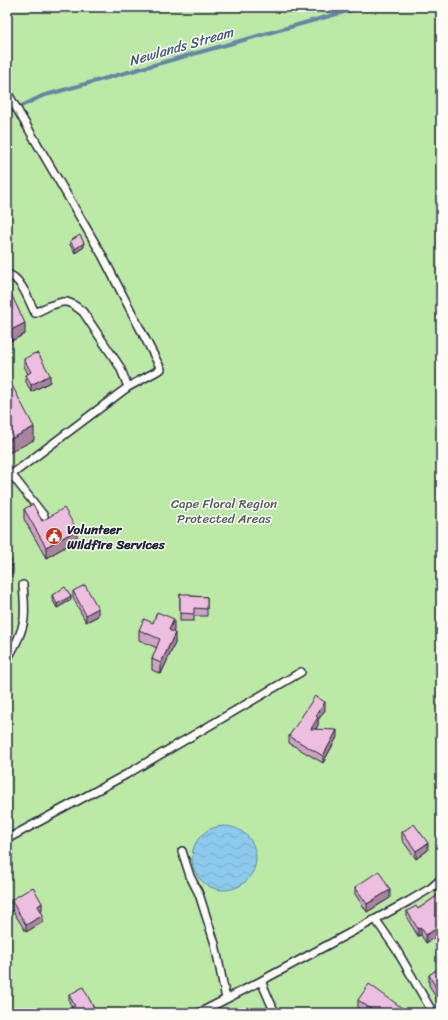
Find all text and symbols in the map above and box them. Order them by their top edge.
water label: Newlands Stream [126,19,238,73]
park label: Cape Floral Region Protected Areas [171,492,277,530]
place label: Volunteer Wildfire Services [67,518,166,556]
public building icon: Volunteer Wildfire Services [44,526,64,546]

